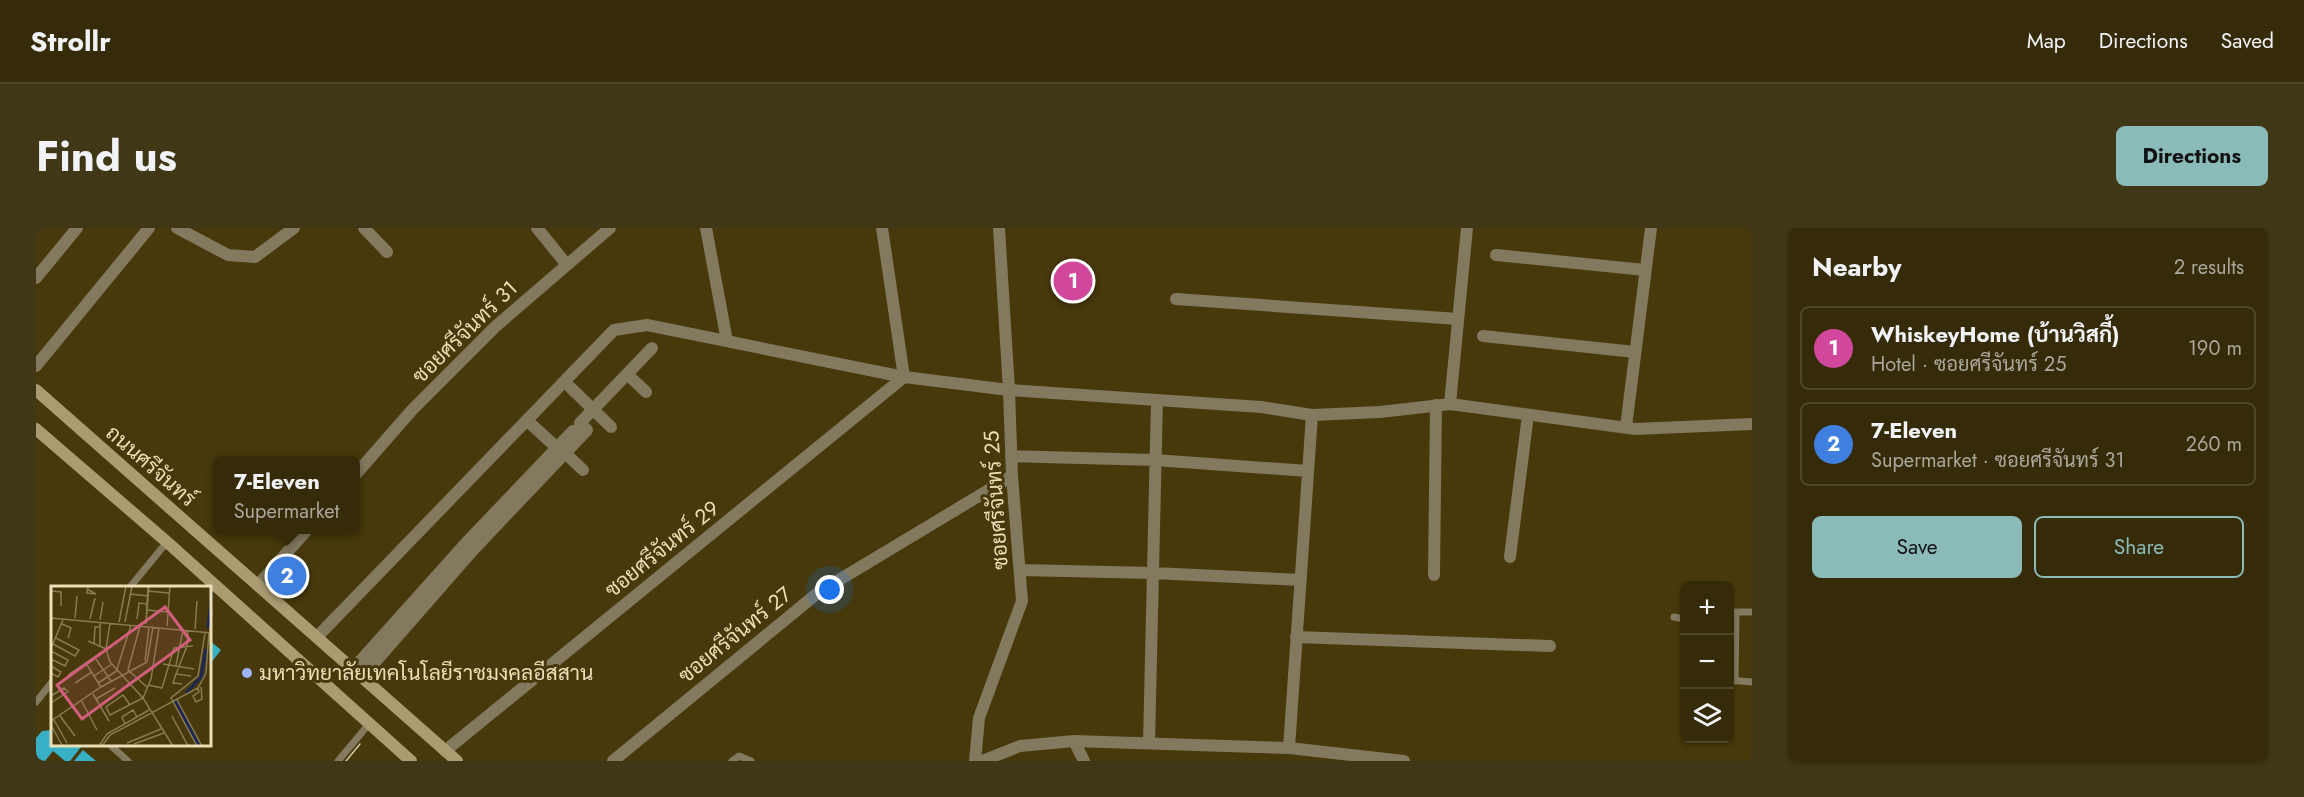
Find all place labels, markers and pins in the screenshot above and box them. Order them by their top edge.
pin: 1 [1054,259,1092,304]
pin: 2 [268,554,306,598]
place label: มหาวิทยาลัยเทคโนโลยีราชมงคลอีสสาน [259,658,593,688]
marker: มหาวิทยาลัยเทคโนโลยีราชมงคลอีสสาน [240,666,254,680]

